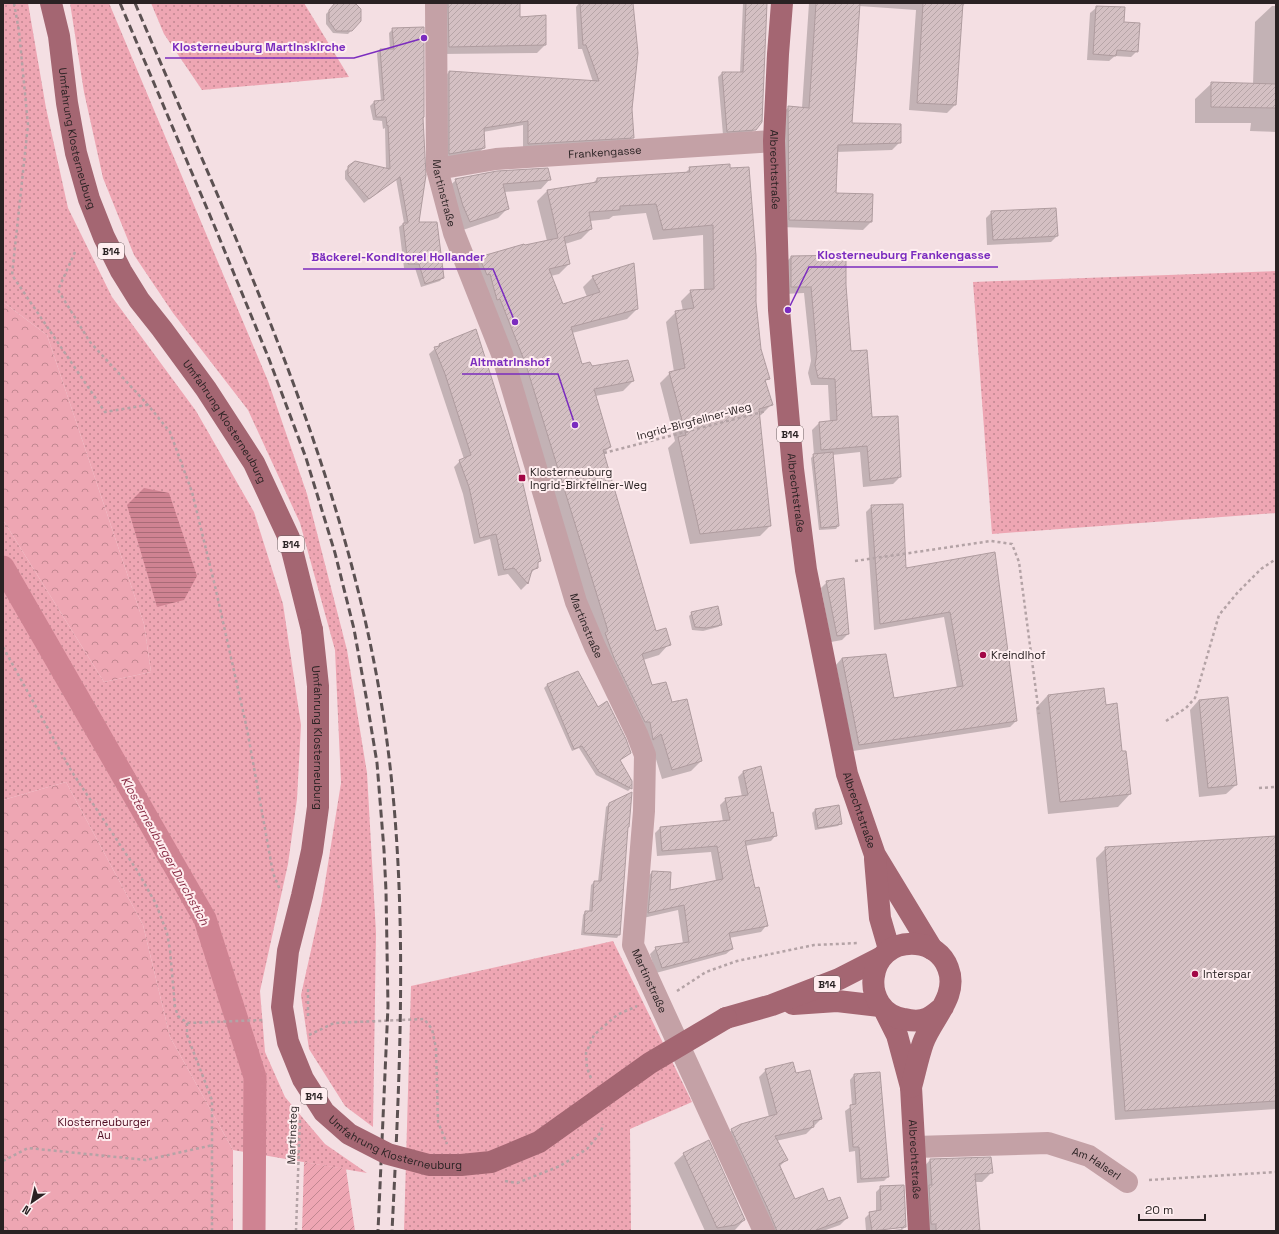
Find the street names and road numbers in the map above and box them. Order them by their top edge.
street label: Umfahrung Klosterneuburg [56,67,99,211]
street label: Albrechtstraße [767,129,783,210]
street label: Frankengasse [568,143,642,161]
street label: Martinstraße [430,159,459,228]
road number: B14 [98,243,124,259]
street label: Umfahrung Klosterneuburg [180,357,269,485]
street label: Ingrid-Birgfellner-Weg [635,399,753,443]
road number: B14 [777,426,803,442]
street label: Albrechtstraße [785,453,808,533]
road number: B14 [278,536,304,552]
street label: Martinstraße [567,592,606,660]
street label: Umfahrung Klosterneuburg [309,665,325,810]
street label: Albrechtstraße [840,770,879,850]
street label: Martinstraße [629,947,670,1015]
road number: B14 [814,976,840,992]
road number: B14 [301,1088,327,1104]
street label: Martinsteg [284,1105,300,1165]
street label: Umfahrung Klosterneuburg [326,1112,462,1172]
street label: Albrechtstraße [906,1119,924,1200]
street label: Am Halserl [1070,1144,1124,1183]

